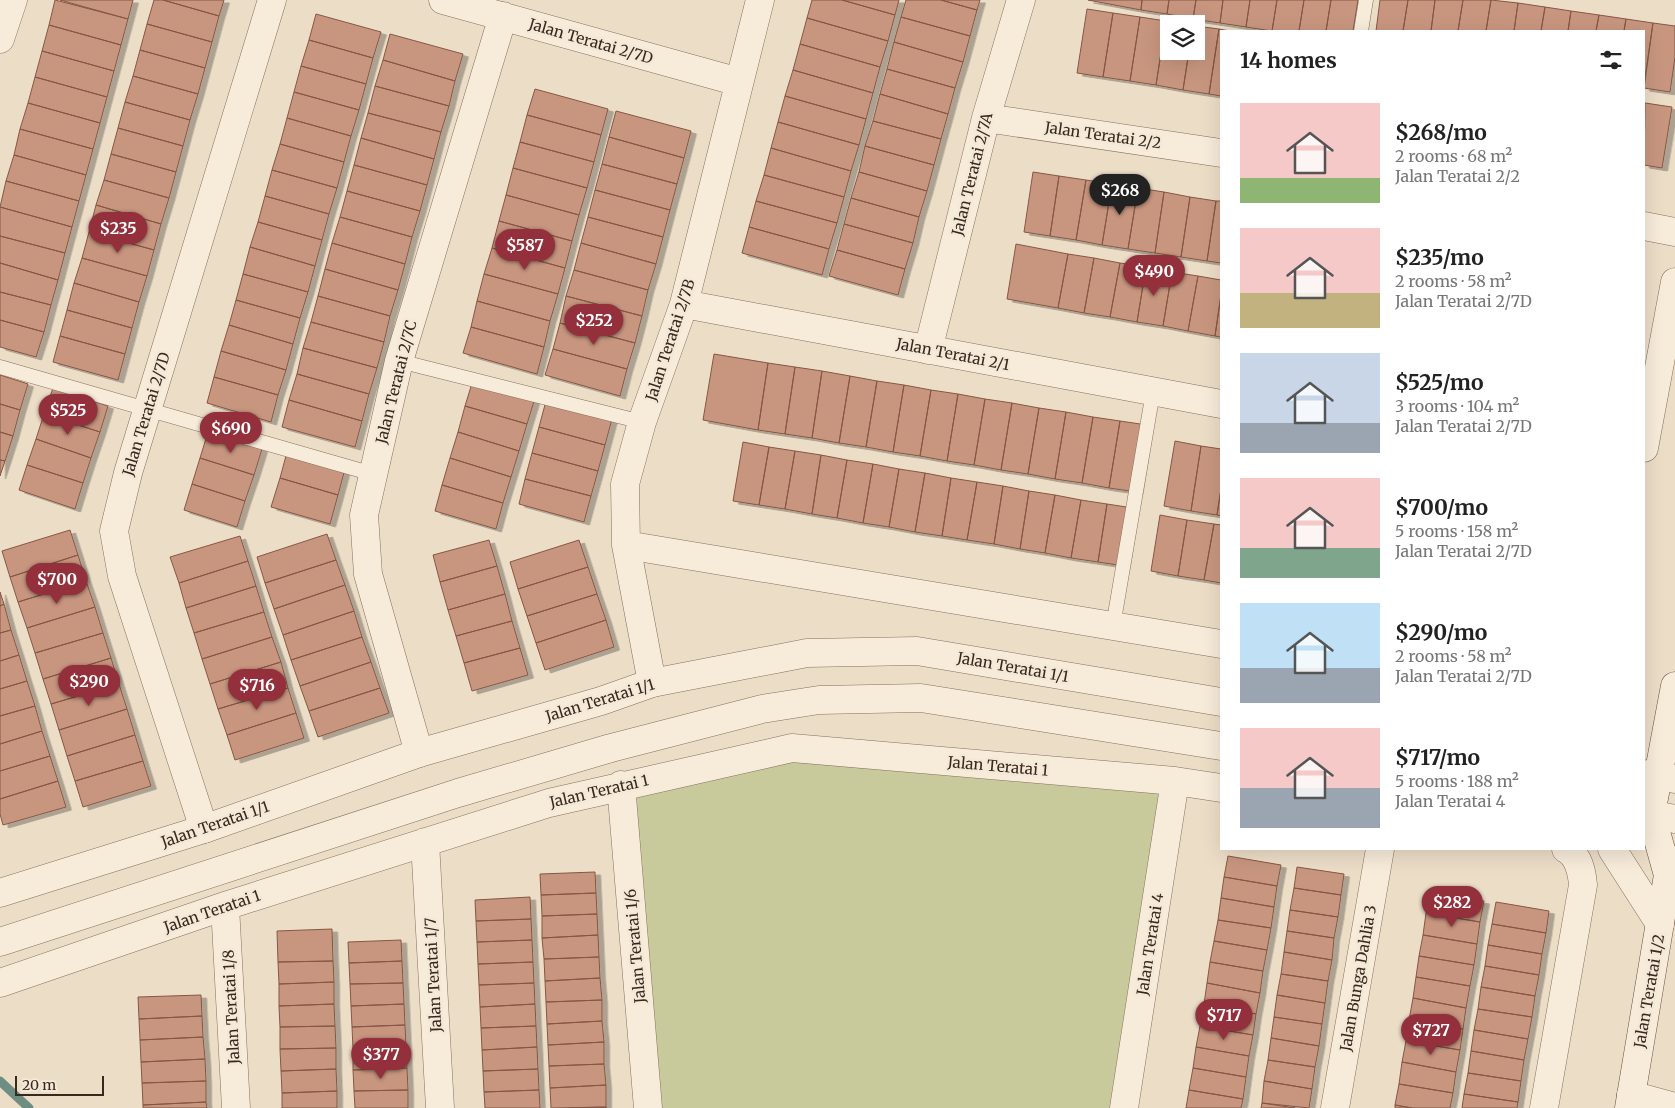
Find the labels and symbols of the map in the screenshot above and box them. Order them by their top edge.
street label: Jalan Teratai 2/7D [526,14,655,68]
street label: Jalan Teratai 2/7A [947,110,997,238]
street label: Jalan Teratai 2/2 [1043,117,1162,153]
pin: $268 [1090,174,1150,216]
pin: $235 [88,212,148,254]
pin: $587 [495,228,555,271]
pin: $490 [1124,254,1184,297]
street label: Jalan Teratai 2/7B [641,277,699,404]
pin: $252 [564,304,624,346]
street label: Jalan Teratai 2/7C [371,318,421,447]
street label: Jalan Teratai 2/1 [894,334,1011,374]
street label: Jalan Teratai 2/7D [118,350,174,479]
pin: $525 [38,394,98,436]
pin: $690 [201,412,261,454]
pin: $700 [27,562,87,605]
street label: Jalan Teratai 1/1 [955,648,1070,686]
pin: $290 [59,664,119,707]
pin: $716 [227,668,287,711]
street label: Jalan Teratai 1/1 [542,674,657,726]
street label: Jalan Teratai 1 [946,752,1049,780]
street label: Jalan Teratai 1 [547,770,651,812]
street label: Jalan Teratai 1/1 [158,797,272,852]
street label: Jalan Teratai 1 [160,886,263,937]
pin: $282 [1422,886,1482,928]
street label: Jalan Teratai 1/6 [621,888,650,1005]
street label: Jalan Teratai 4 [1132,891,1167,998]
street label: Jalan Bunga Dahlia 3 [1336,903,1380,1054]
street label: Jalan Teratai 1/7 [420,917,446,1034]
street label: Jalan Teratai 1/2 [1629,933,1668,1050]
street label: Jalan Teratai 1/8 [219,949,244,1066]
pin: $717 [1194,998,1254,1041]
pin: $727 [1401,1014,1461,1056]
pin: $377 [351,1038,411,1080]
scale bar [15,1073,104,1096]

